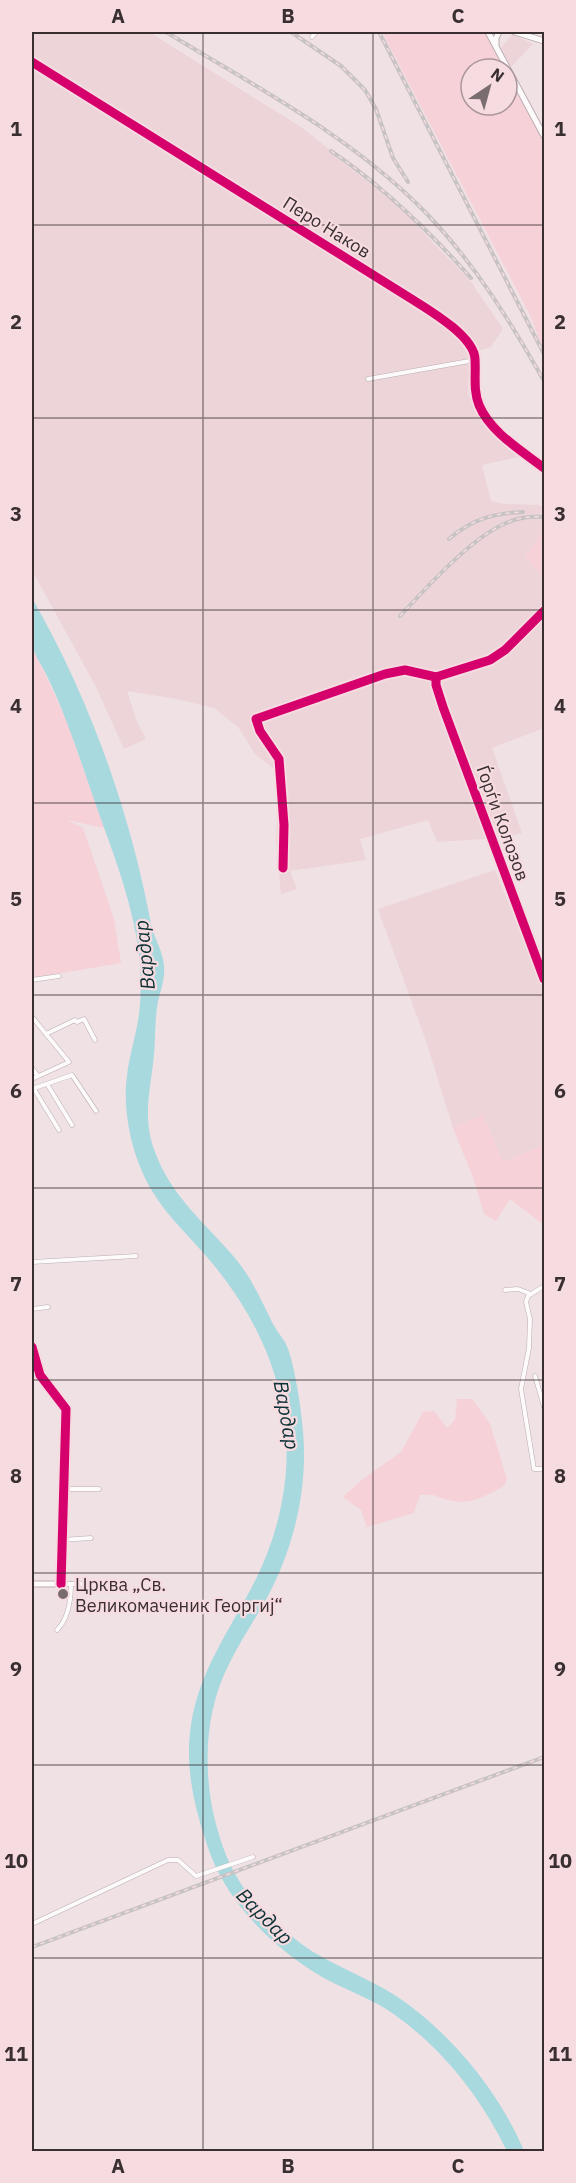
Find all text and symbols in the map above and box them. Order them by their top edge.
text: A [111,2,125,29]
text: B [281,2,295,29]
text: C [451,2,465,29]
north arrow [459,57,519,117]
text: N [487,63,508,86]
text: 1 [10,115,22,142]
text: 1 [554,115,566,142]
street label: Перо Наков [279,191,375,263]
text: 2 [10,308,22,335]
text: 2 [554,308,566,335]
text: 3 [10,500,22,527]
text: 3 [554,500,566,527]
text: 4 [10,692,22,719]
text: 4 [554,692,566,719]
street label: Ѓорѓи Колозов [471,762,535,884]
text: 5 [10,885,22,912]
text: 5 [554,885,566,912]
water label: Вардар [127,919,161,991]
text: 6 [10,1077,22,1104]
text: 6 [554,1077,566,1104]
text: 7 [10,1270,22,1297]
text: 7 [554,1270,566,1297]
water label: Вардар [268,1378,306,1452]
text: 8 [10,1462,22,1489]
text: 8 [554,1462,566,1489]
place label: Црква „Св. Великомаченик Георгиј“ [75,1573,283,1617]
marker: Црква „Св. Великомаченик Георгиј“ [56,1587,70,1601]
text: 9 [10,1655,22,1682]
text: 9 [554,1655,566,1682]
text: 10 [4,1847,28,1874]
text: 10 [548,1847,572,1874]
water label: Вардар [231,1882,299,1950]
text: 11 [4,2040,28,2067]
text: 11 [548,2040,572,2067]
text: A [111,2152,125,2179]
text: B [281,2152,295,2179]
text: C [451,2152,465,2179]

